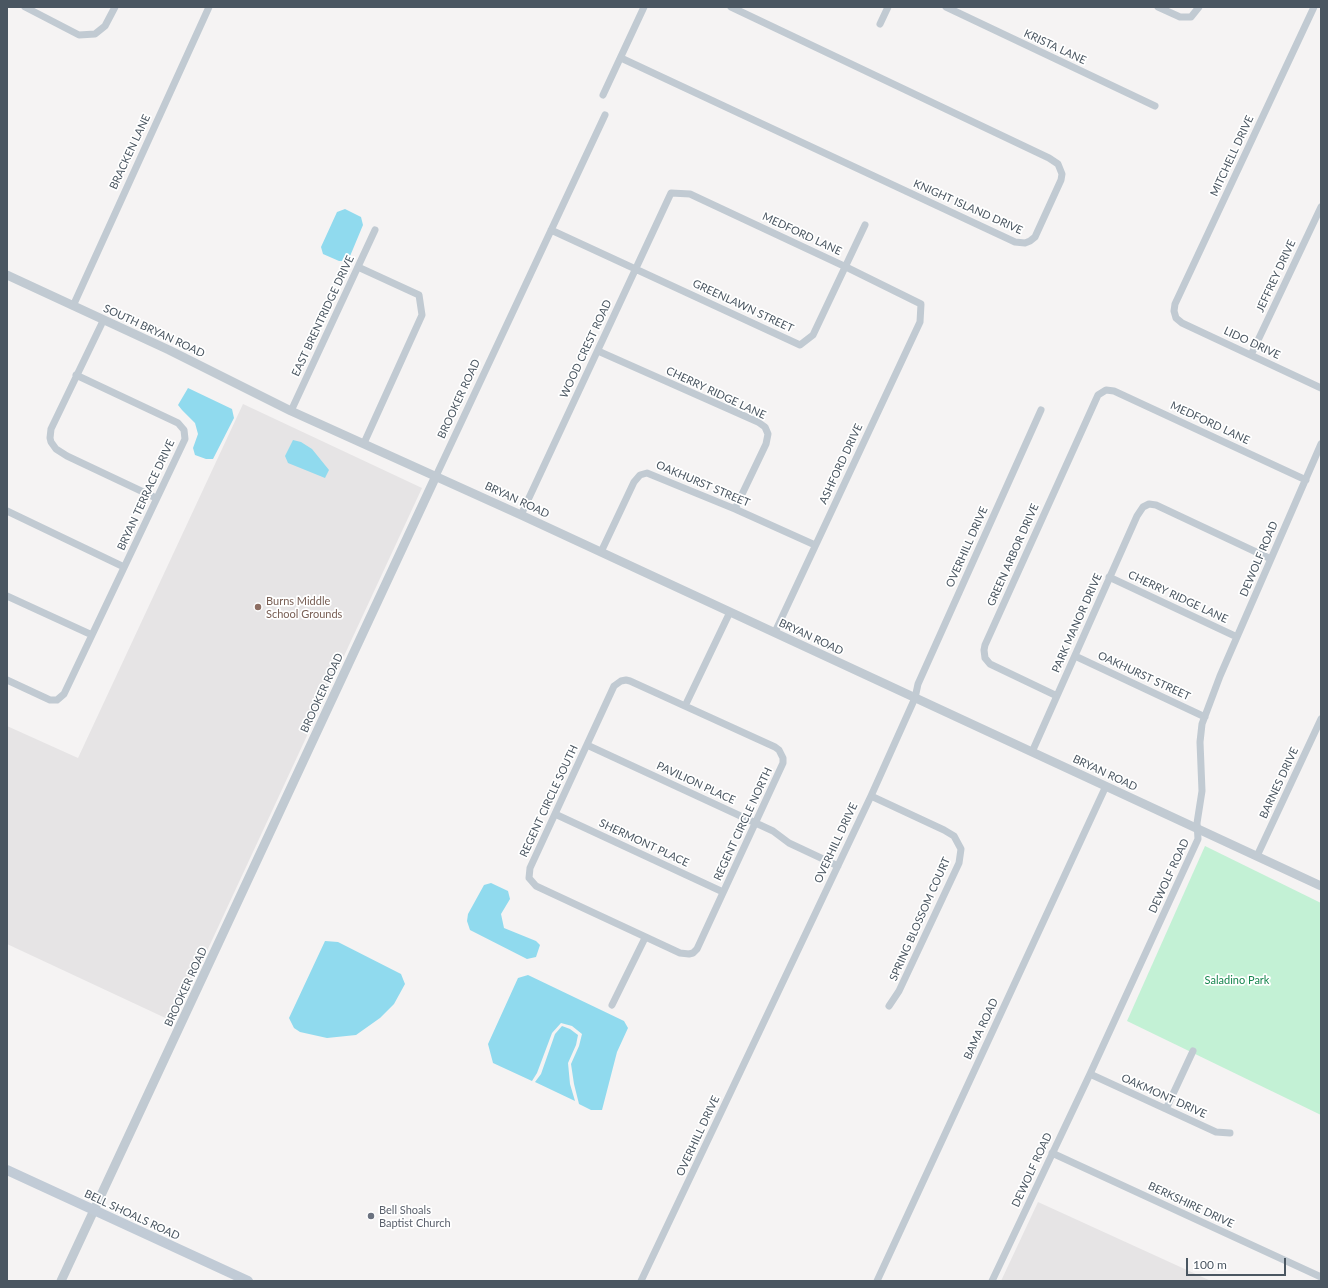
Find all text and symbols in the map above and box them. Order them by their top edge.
street label: KRISTA LANE [1022,27,1088,67]
street label: BRACKEN LANE [107,112,153,192]
street label: MITCHELL DRIVE [1207,113,1257,199]
street label: KNIGHT ISLAND DRIVE [911,177,1025,237]
street label: MEDFORD LANE [760,210,844,258]
street label: JEFFREY DRIVE [1253,238,1299,314]
street label: EAST BRENTRIDGE DRIVE [289,253,357,379]
street label: GREENLAWN STREET [690,277,796,335]
street label: WOOD CREST ROAD [557,298,615,400]
street label: SOUTH BRYAN ROAD [101,302,207,360]
street label: LIDO DRIVE [1222,324,1282,362]
street label: BROOKER ROAD [435,357,483,441]
street label: CHERRY RIDGE LANE [664,364,768,422]
street label: MEDFORD LANE [1168,399,1252,447]
street label: ASHFORD DRIVE [817,422,865,506]
street label: BRYAN TERRACE DRIVE [114,437,178,553]
street label: OAKHURST STREET [654,458,752,510]
street label: BRYAN ROAD [483,479,551,521]
street label: GREEN ARBOR DRIVE [984,502,1042,608]
street label: OVERHILL DRIVE [943,505,991,589]
street label: DEWOLF ROAD [1237,519,1281,599]
street label: CHERRY RIDGE LANE [1126,568,1230,626]
street label: PARK MANOR DRIVE [1049,571,1105,675]
place label: Burns Middle School Grounds [266,594,342,620]
marker: Burns Middle School Grounds [253,602,263,612]
street label: BRYAN ROAD [777,616,845,658]
street label: OAKHURST STREET [1096,649,1192,703]
street label: BROOKER ROAD [298,651,346,735]
street label: REGENT CIRCLE SOUTH [517,743,581,859]
street label: BARNES DRIVE [1257,745,1301,821]
street label: BRYAN ROAD [1071,752,1139,794]
street label: PAVILION PLACE [655,759,737,807]
street label: REGENT CIRCLE NORTH [711,765,775,883]
street label: OVERHILL DRIVE [812,801,860,885]
street label: SHERMONT PLACE [597,816,691,870]
street label: DEWOLF ROAD [1146,837,1192,915]
street label: SPRING BLOSSOM COURT [887,855,953,983]
street label: BROOKER ROAD [162,945,210,1029]
park label: Saladino Park [1205,973,1269,987]
street label: BAMA ROAD [961,996,1001,1062]
street label: OAKMONT DRIVE [1119,1071,1209,1121]
street label: OVERHILL DRIVE [674,1094,722,1178]
street label: DEWOLF ROAD [1009,1131,1055,1209]
street label: BERKSHIRE DRIVE [1146,1179,1236,1231]
street label: BELL SHOALS ROAD [82,1187,182,1243]
place label: Bell Shoals Baptist Church [379,1203,451,1229]
marker: Bell Shoals Baptist Church [366,1211,376,1221]
scale bar [1188,1250,1288,1276]
text: 100 m [1193,1257,1227,1272]

